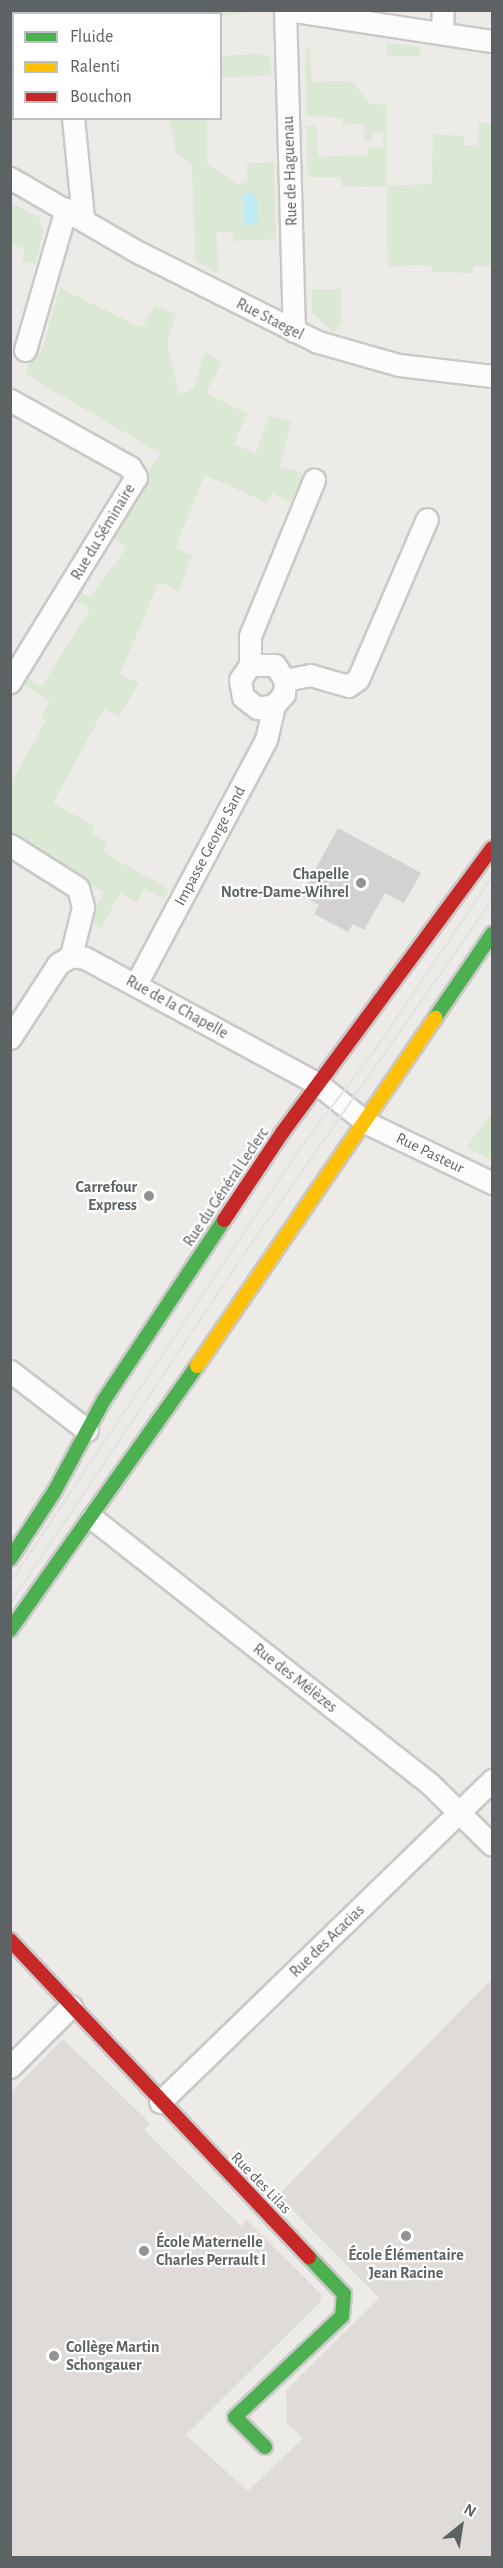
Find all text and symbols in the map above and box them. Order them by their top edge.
legend [12,12,222,120]
text: Fluide [70,28,113,46]
text: Ralenti [70,58,120,76]
text: Bouchon [70,88,132,106]
street label: Rue de Haguenau [278,116,302,226]
street label: Rue Staegel [233,294,307,344]
street label: Rue du Séminaire [67,480,139,584]
street label: Impasse George Sand [170,783,250,909]
place label: Chapelle Notre-Dame-Wihrel [221,864,349,902]
marker: Chapelle Notre-Dame-Wihrel [354,876,368,890]
street label: Rue de la Chapelle [123,971,231,1043]
street label: Rue du Général Leclerc [179,1124,273,1250]
street label: Rue Pasteur [393,1128,467,1178]
place label: Carrefour Express [76,1177,137,1215]
marker: Carrefour Express [142,1189,156,1203]
street label: Rue des Mélèzes [249,1639,341,1717]
street label: Rue des Acacias [286,1901,368,1981]
street label: Rue des Lilas [227,2148,295,2218]
marker: École Élémentaire Jean Racine [399,2229,413,2243]
place label: École Maternelle Charles Perrault I [156,2232,266,2270]
marker: École Maternelle Charles Perrault I [137,2244,151,2258]
place label: École Élémentaire Jean Racine [348,2245,464,2283]
place label: Collège Martin Schongauer [66,2337,160,2375]
marker: Collège Martin Schongauer [47,2349,61,2363]
north arrow [431,2496,491,2556]
text: N [461,2501,479,2520]

